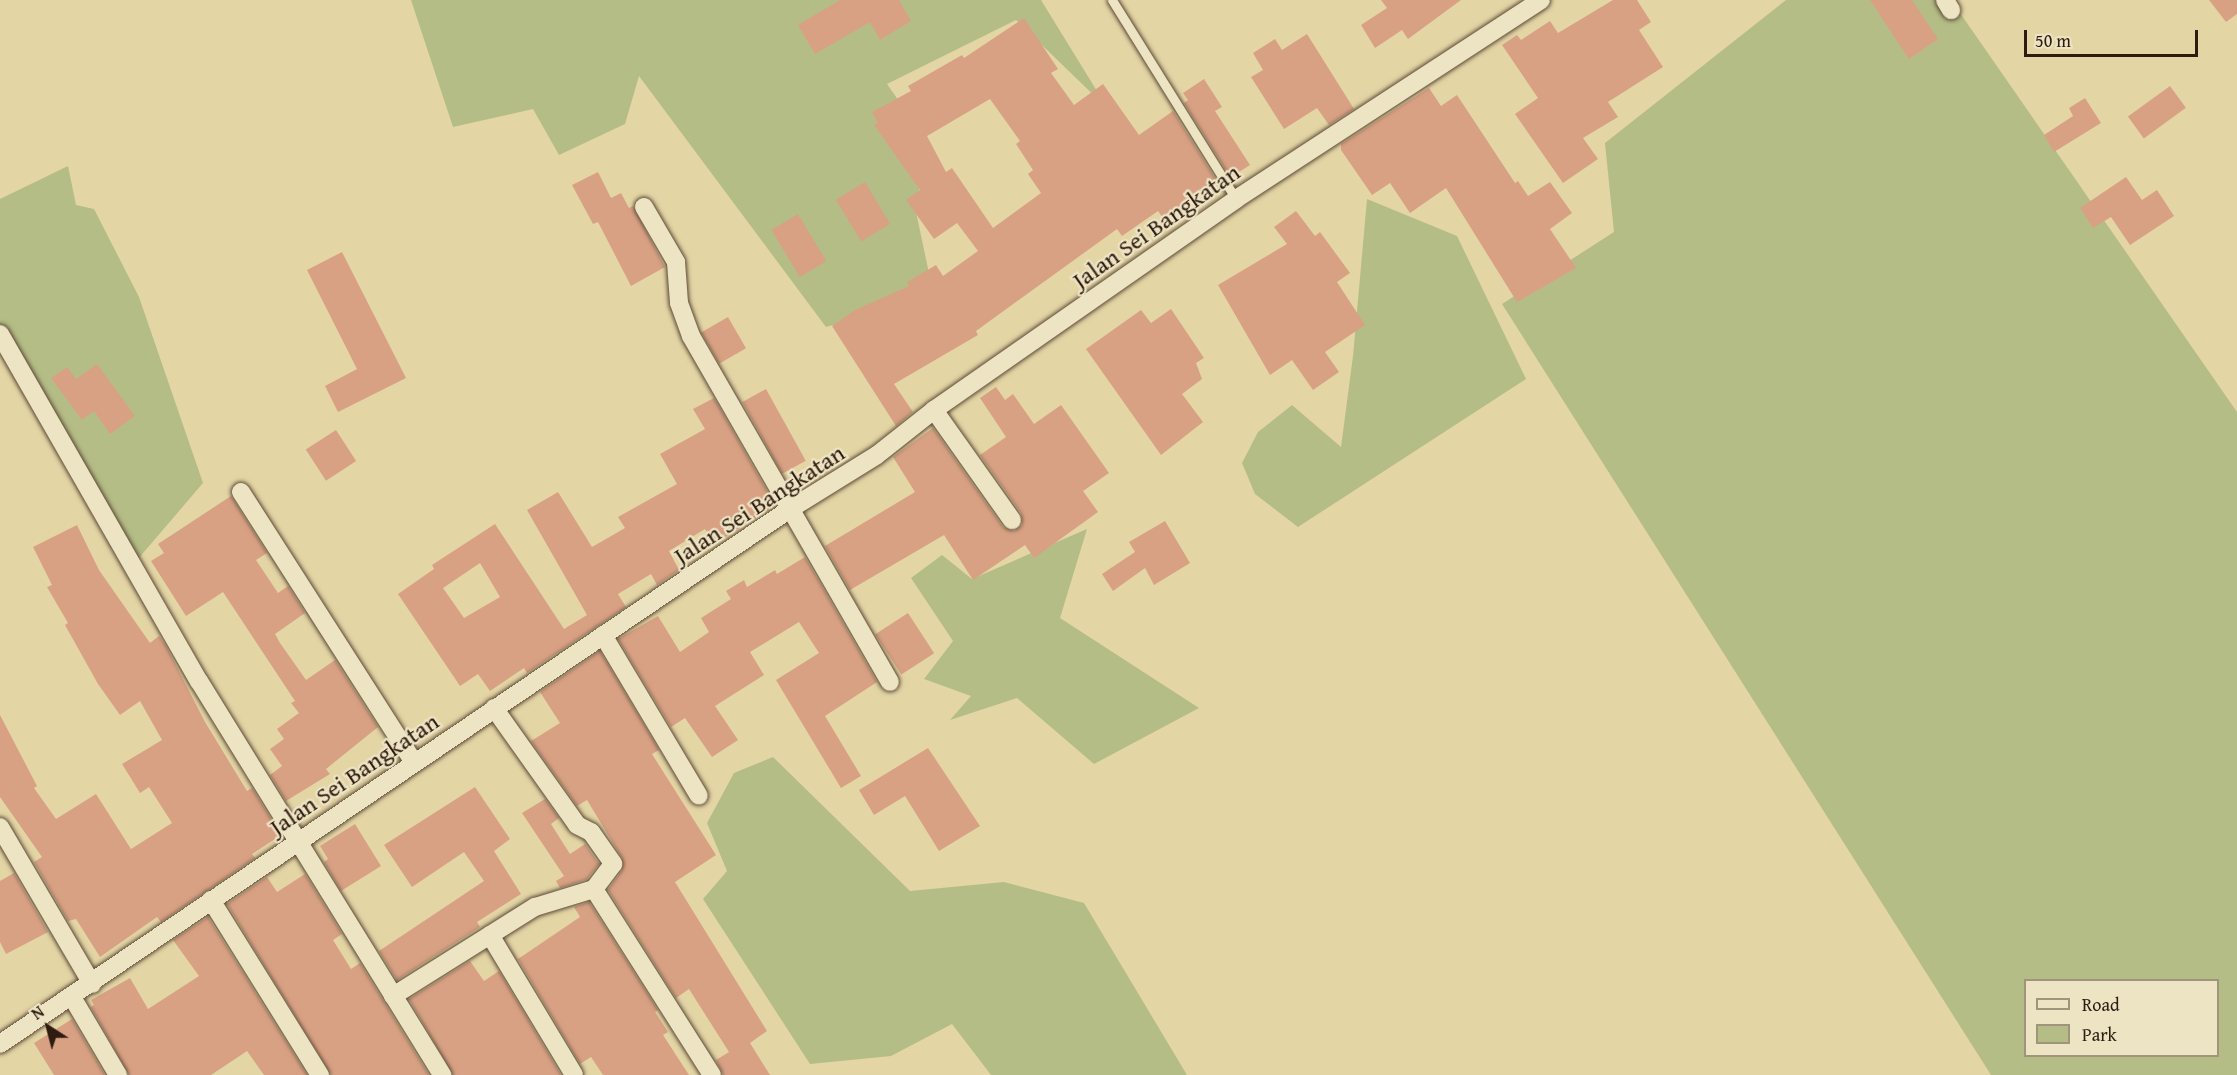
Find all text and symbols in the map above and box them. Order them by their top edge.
scale bar [2027,18,2201,56]
text: 50 m [2035,27,2071,54]
street label: Jalan Sei Bangkatan [1067,157,1245,295]
street label: Jalan Sei Bangkatan [668,438,850,570]
street label: Jalan Sei Bangkatan [264,707,444,841]
legend [2024,979,2219,1057]
text: Road [2082,991,2120,1018]
north arrow [18,997,78,1057]
text: N [26,1000,49,1025]
text: Park [2082,1021,2117,1048]

